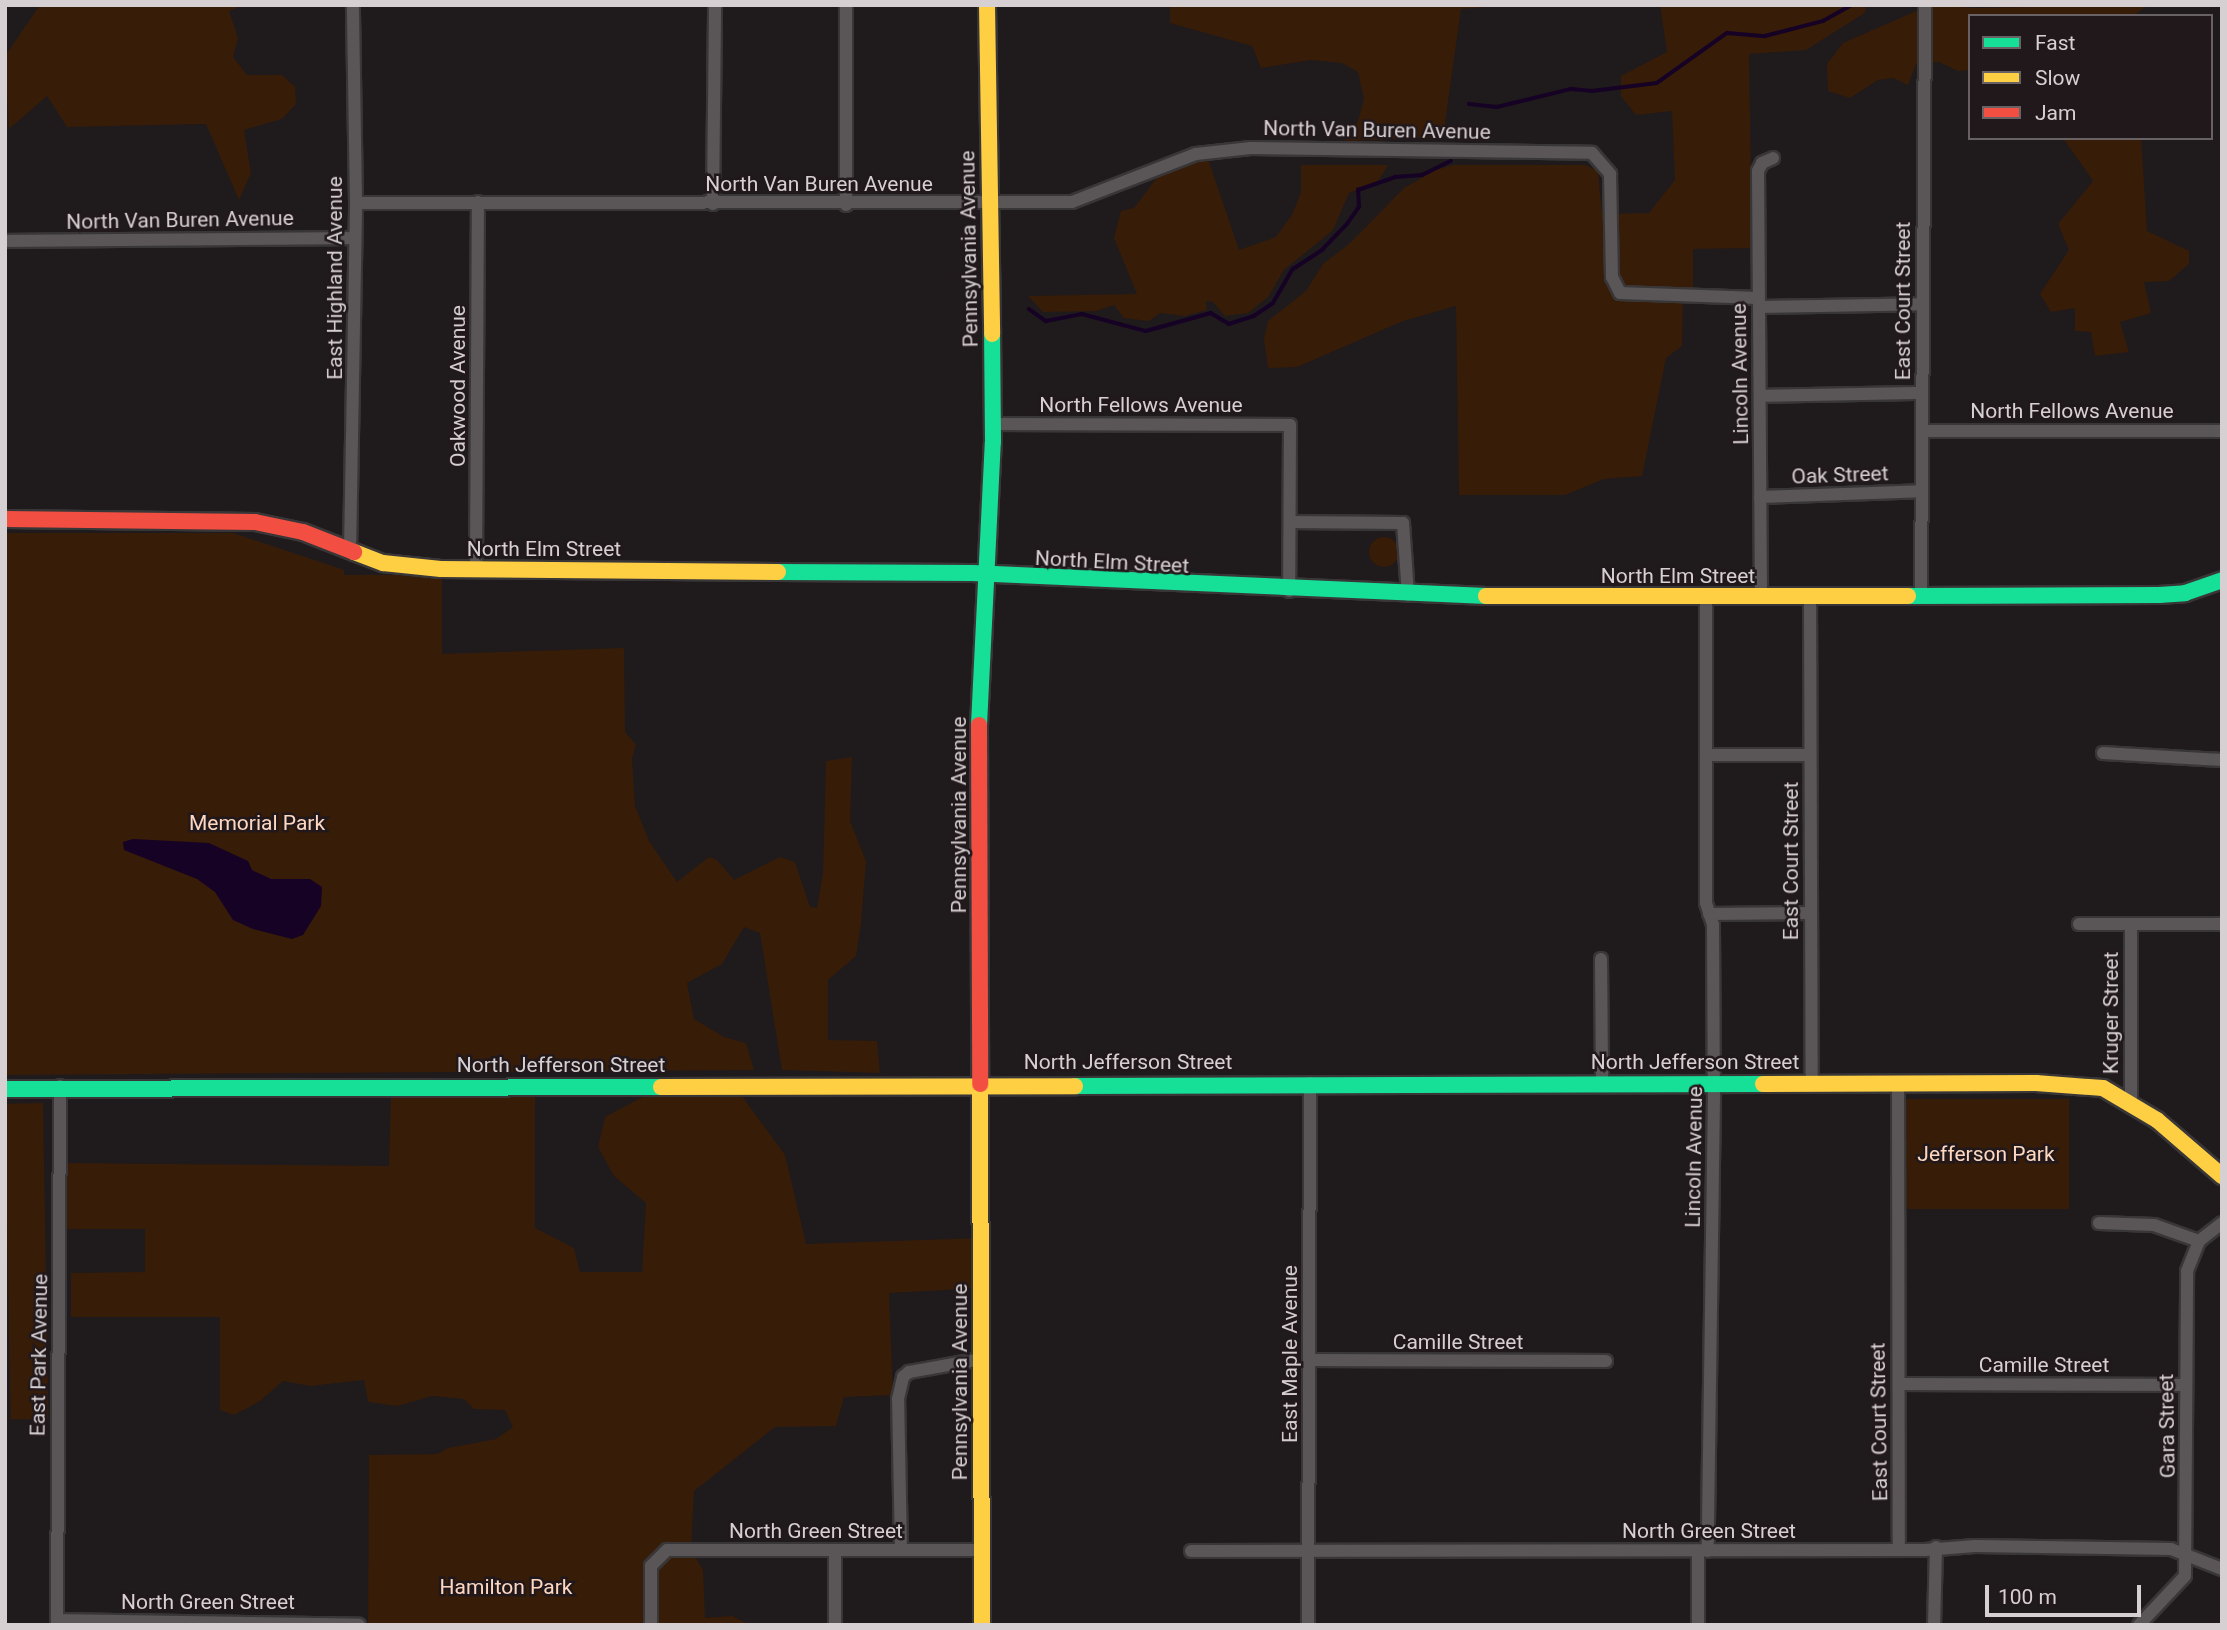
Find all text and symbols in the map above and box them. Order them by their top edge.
legend [1968,14,2213,140]
text: Fast [2035,31,2075,55]
text: Slow [2035,66,2080,90]
text: Jam [2035,101,2076,125]
street label: North Van Buren Avenue [1263,115,1491,145]
street label: Pennsylvania Avenue [955,150,983,348]
street label: North Van Buren Avenue [705,171,933,197]
street label: East Highland Avenue [322,176,348,380]
street label: North Van Buren Avenue [66,205,294,235]
street label: East Court Street [1890,222,1916,380]
street label: Lincoln Avenue [1726,303,1754,445]
street label: Oakwood Avenue [445,305,471,467]
street label: North Fellows Avenue [1039,392,1243,418]
street label: North Fellows Avenue [1970,398,2174,424]
street label: Oak Street [1791,461,1889,489]
street label: North Elm Street [467,536,621,562]
street label: North Elm Street [1034,545,1190,579]
street label: North Elm Street [1601,563,1755,589]
street label: Pennsylvania Avenue [946,717,972,913]
street label: East Court Street [1778,782,1804,940]
park label: Memorial Park [189,810,325,836]
street label: Kruger Street [2098,952,2124,1074]
street label: North Jefferson Street [1024,1049,1232,1075]
street label: North Jefferson Street [1591,1049,1799,1075]
street label: North Jefferson Street [457,1052,665,1078]
street label: Lincoln Avenue [1680,1086,1708,1228]
park label: Jefferson Park [1917,1141,2055,1167]
street label: East Maple Avenue [1277,1265,1303,1443]
street label: East Park Avenue [25,1274,53,1436]
street label: Pennsylvania Avenue [947,1284,973,1480]
street label: Camille Street [1393,1329,1523,1355]
street label: East Court Street [1865,1342,1893,1502]
street label: Camille Street [1979,1352,2109,1378]
street label: Gara Street [2153,1374,2181,1478]
street label: North Green Street [729,1518,903,1544]
street label: North Green Street [1622,1518,1796,1544]
scale bar [1989,1570,2145,1614]
park label: Hamilton Park [440,1574,572,1600]
text: 100 m [1998,1585,2057,1609]
street label: North Green Street [121,1589,295,1615]

